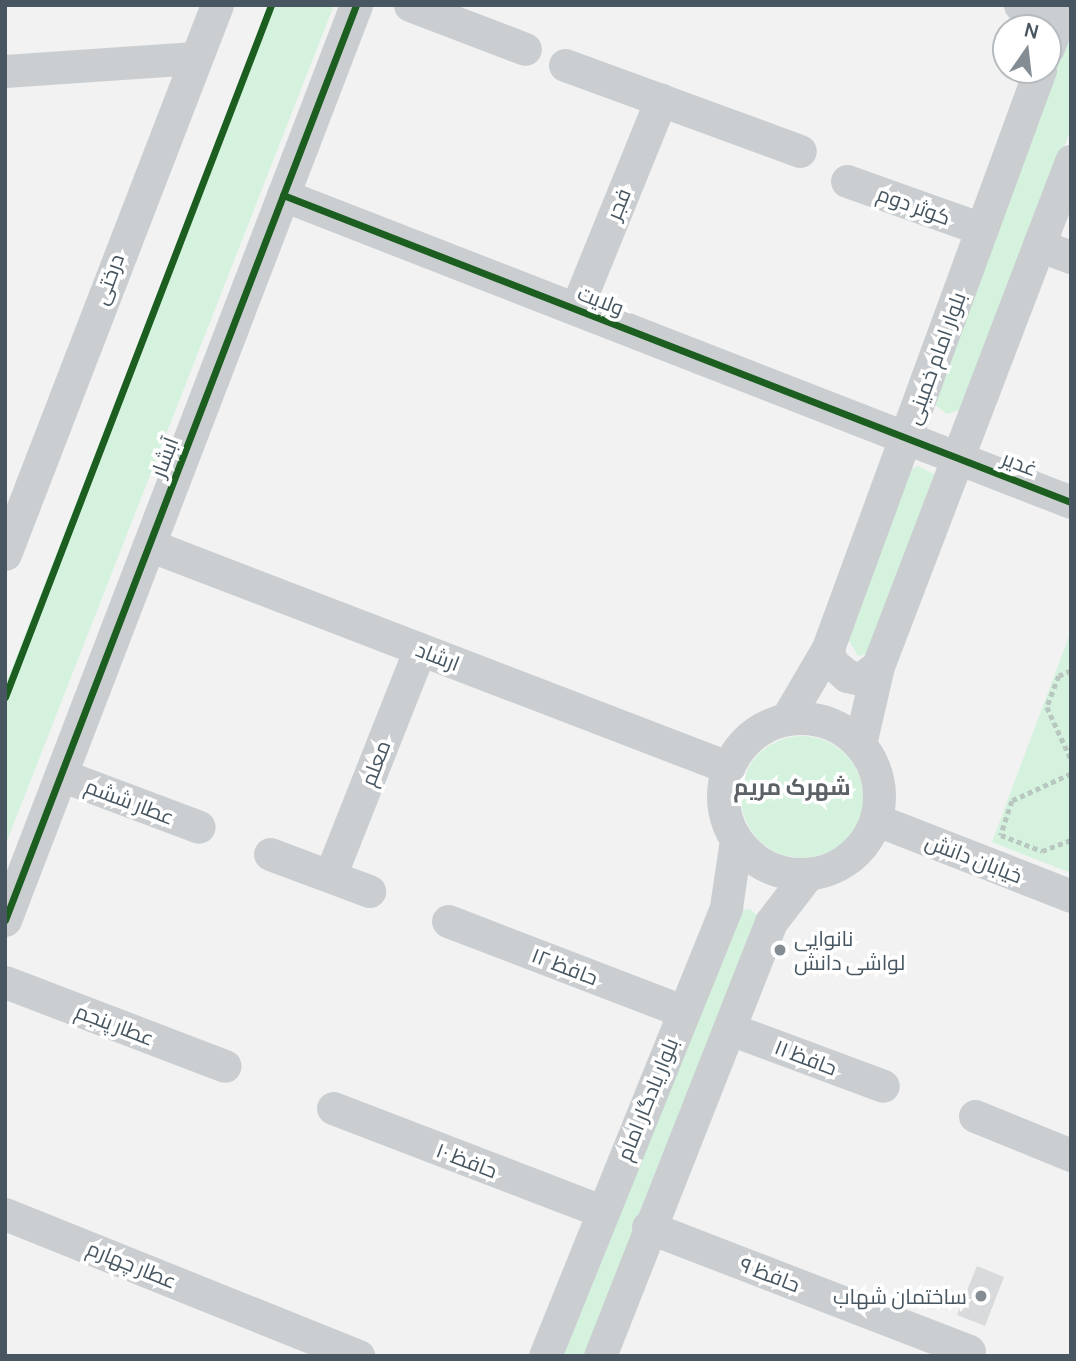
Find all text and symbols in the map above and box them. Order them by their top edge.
north arrow [992,14,1062,84]
text: N [1022,16,1041,45]
street label: کوثر دوم [874,180,954,230]
street label: فجر [600,185,636,223]
street label: درختی [87,250,129,308]
street label: ولایت [574,280,628,320]
street label: بلوار امام خمینی [899,288,971,428]
street label: آبشار [145,433,183,481]
street label: غدیر [999,445,1041,481]
street label: ارشاد [413,636,463,676]
street label: معلم [355,736,395,790]
district label: شهرک مریم [733,772,851,800]
street label: عطار ششم [82,773,178,829]
street label: خیابان دانش [922,828,1026,888]
place label: نانوایی لواشی دانش [794,925,905,975]
street label: حافظ ۱۲ [528,942,602,990]
marker: نانوایی لواشی دانش [772,942,788,958]
street label: عطار پنجم [72,997,158,1051]
street label: بلوار یادگار امام [611,1034,683,1164]
street label: حافظ ۱۱ [771,1034,841,1080]
street label: حافظ ۱۰ [433,1137,501,1183]
street label: عطار چهارم [83,1235,181,1293]
street label: حافظ ۹ [736,1251,804,1297]
place label: ساختمان شهاب [833,1283,967,1309]
marker: ساختمان شهاب [973,1288,989,1304]

